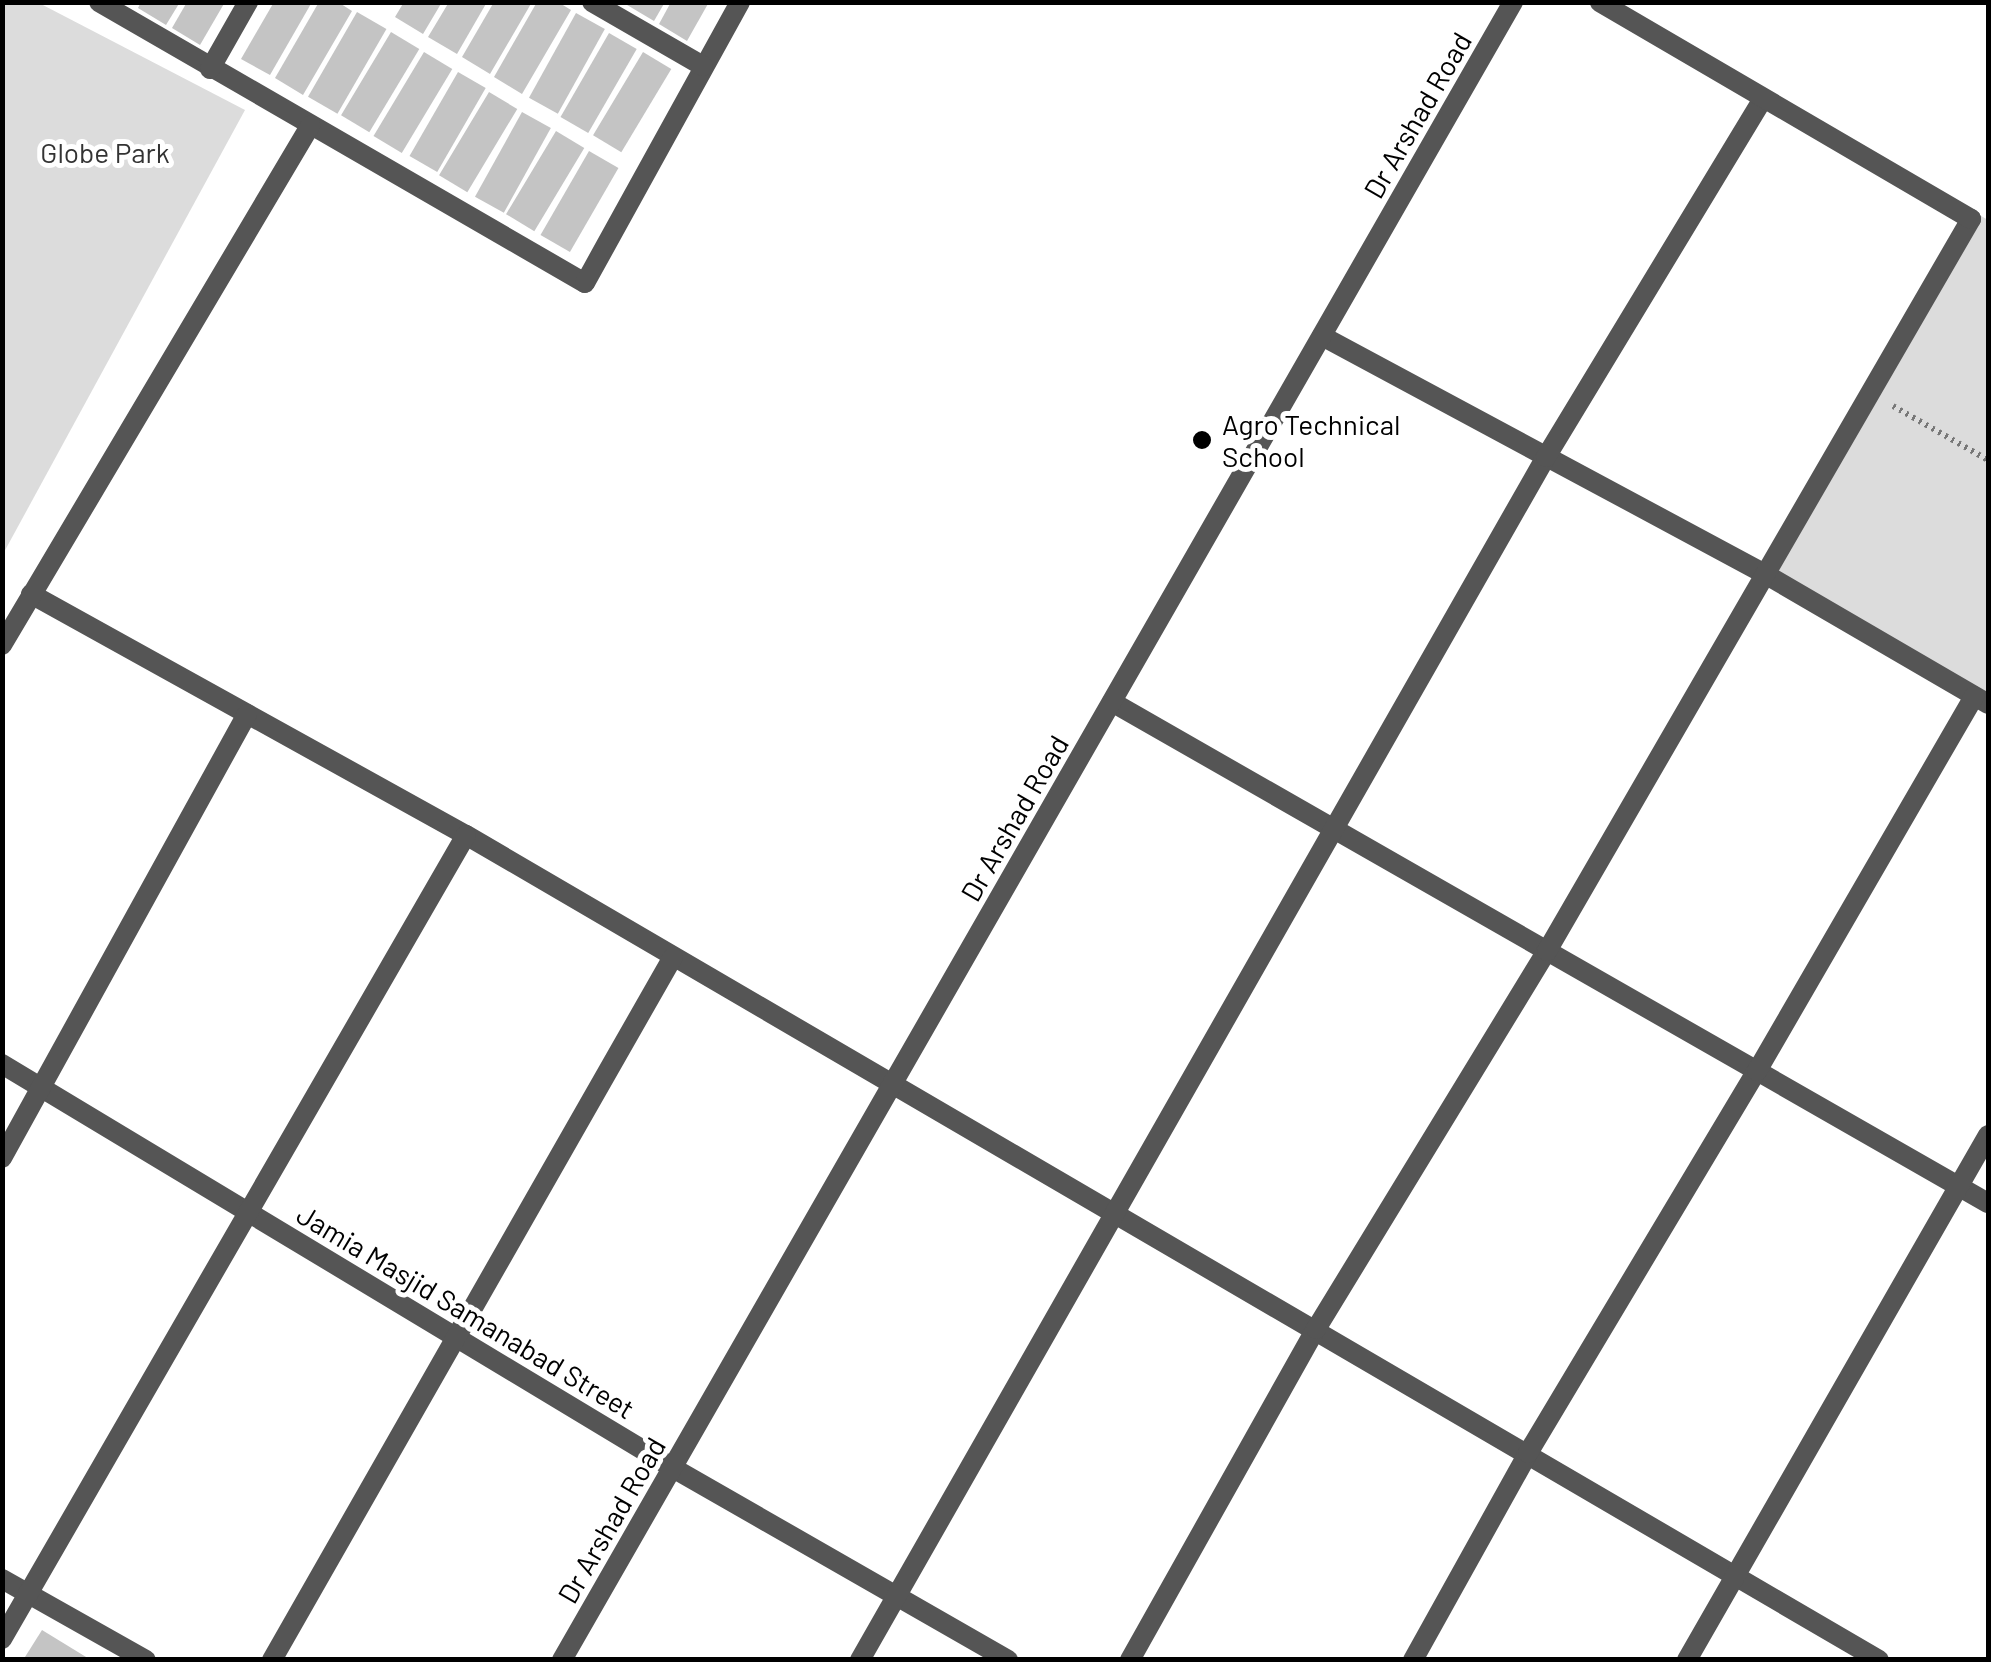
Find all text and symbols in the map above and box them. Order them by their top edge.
street label: Dr Arshad Road [1356,26,1478,204]
park label: Globe Park [40,135,170,169]
place label: Agro Technical School [1222,407,1400,473]
marker: Agro Technical School [1191,429,1213,451]
street label: Dr Arshad Road [953,729,1075,907]
street label: Jamia Masjid Samanabad Street [291,1197,641,1425]
street label: Dr Arshad Road [550,1431,672,1609]

